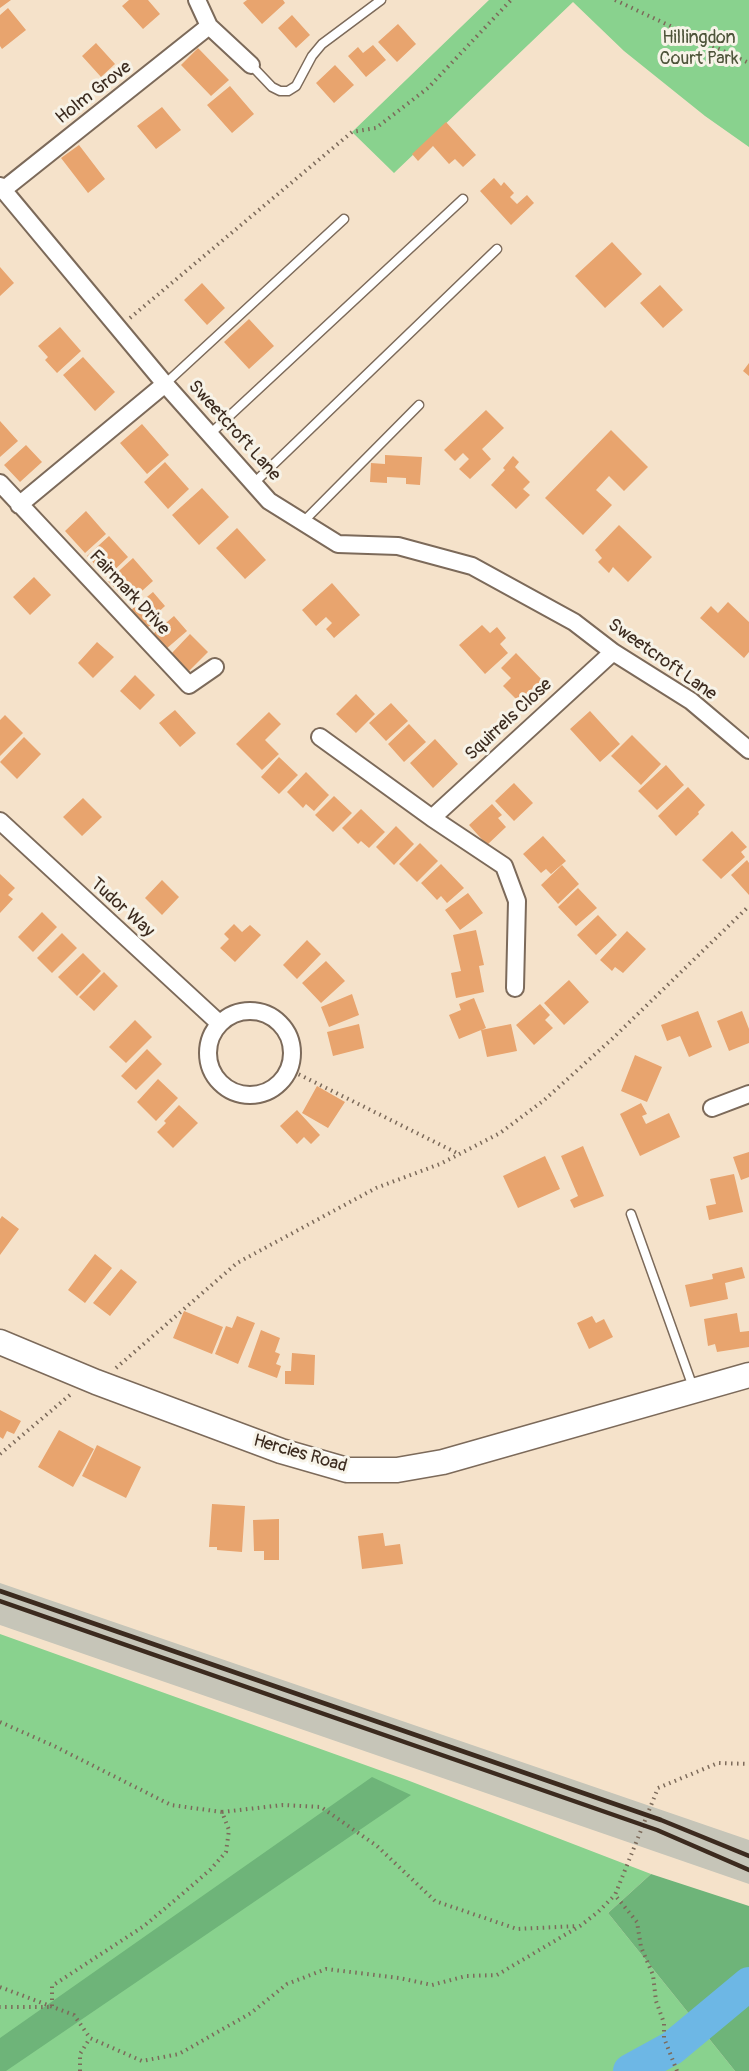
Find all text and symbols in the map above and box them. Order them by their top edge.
park label: Hillingdon Court Park [660,27,738,70]
street label: Holm Grove [52,57,136,129]
street label: Sweetcroft Lane [183,376,285,486]
street label: Fairmark Drive [84,546,174,640]
street label: Sweetcroft Lane [603,614,721,706]
street label: Squirrels Close [461,674,557,766]
street label: Tudor Way [86,874,158,942]
street label: Hercies Road [251,1430,349,1478]

